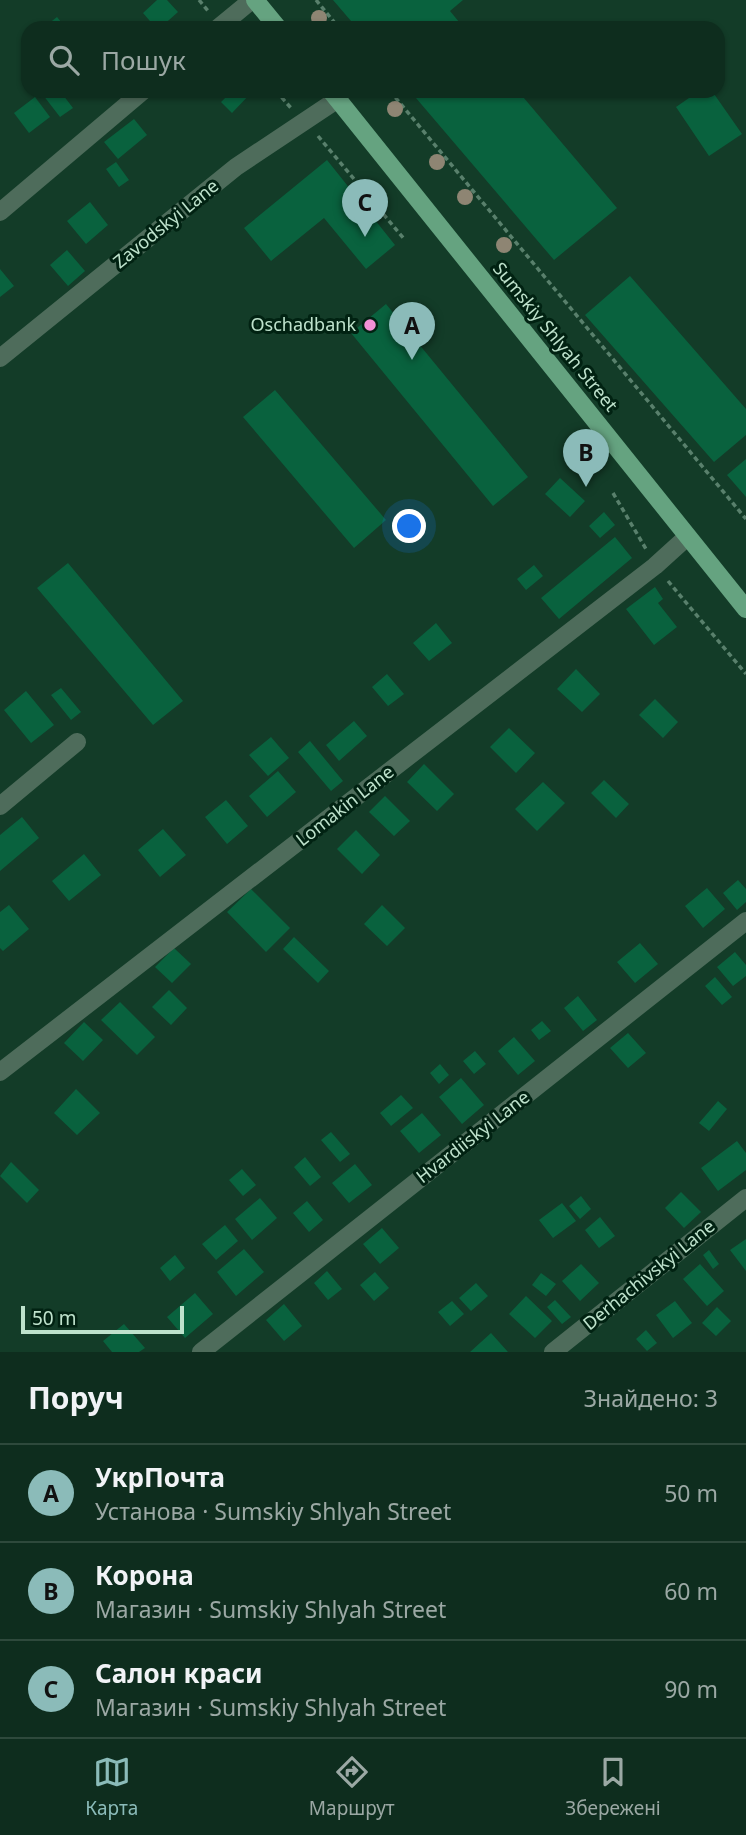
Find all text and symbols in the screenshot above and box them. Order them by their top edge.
search box [21,21,725,98]
icon: search [45,41,83,79]
text: Пошук [101,42,186,78]
street label: Zavodskyi Lane [108,173,223,273]
pin: C [342,179,388,237]
street label: Sumskiy Shlyah Street [488,257,624,416]
pin: A [389,302,435,360]
place label: Oschadbank [250,312,356,336]
marker: Oschadbank [362,317,378,333]
pin: B [563,429,609,487]
your location [392,509,426,543]
street label: Lomakin Lane [290,759,398,851]
street label: Hvardiiskyi Lane [411,1084,534,1188]
street label: Derhachivskyi Lane [577,1214,719,1335]
scale bar [21,1303,184,1335]
text: 50 m [32,1305,76,1331]
text: Поруч [28,1377,124,1418]
text: Знайдено: 3 [584,1382,718,1414]
text: УкрПочта [95,1459,225,1495]
text: A [43,1477,59,1509]
text: 50 m [664,1477,718,1509]
text: Установа · Sumskiy Shlyah Street [95,1495,451,1527]
text: Корона [95,1557,194,1593]
text: B [43,1575,59,1607]
text: 60 m [664,1575,718,1607]
text: Магазин · Sumskiy Shlyah Street [95,1593,446,1625]
text: Салон краси [95,1655,263,1691]
text: C [44,1673,58,1705]
text: 90 m [664,1673,718,1705]
text: Магазин · Sumskiy Shlyah Street [95,1691,446,1723]
tab: Карта [85,1753,138,1821]
tab: Маршрут [309,1753,395,1821]
tab: Збережені [565,1753,661,1821]

